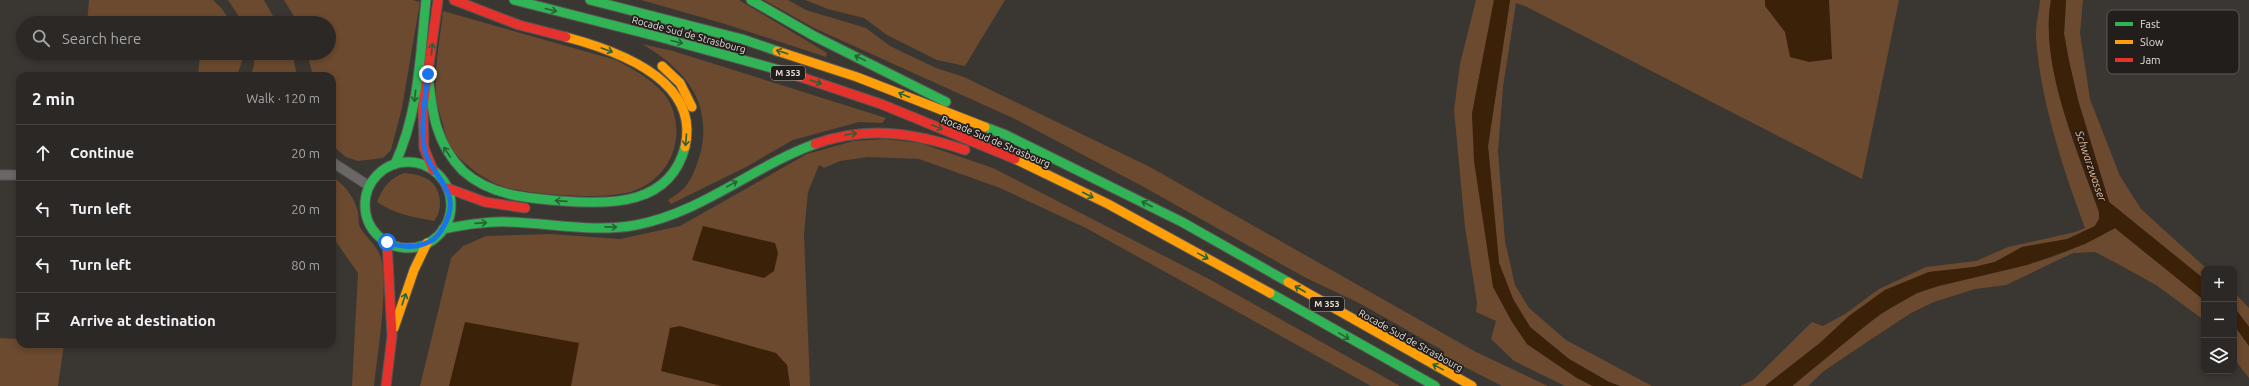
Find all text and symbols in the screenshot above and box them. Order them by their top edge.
one-way arrow [545,6,558,14]
legend [2107,10,2239,74]
street label: Rocade Sud de Strasbourg [631,14,747,55]
search box [16,16,336,60]
text: Fast [2140,18,2161,30]
icon: search [30,27,52,49]
text: Search here [62,30,141,47]
text: Slow [2140,36,2164,48]
one-way arrow [671,38,684,46]
one-way arrow [428,43,435,56]
one-way arrow [600,47,612,55]
one-way arrow [775,48,788,55]
one-way arrow [854,54,866,61]
text: Jam [2140,54,2161,66]
route end [419,65,437,83]
road number: M 353 [771,66,805,80]
one-way arrow [809,78,821,86]
text: 2 min [32,89,75,108]
one-way arrow [411,89,418,102]
text: Walk · 120 m [246,91,320,105]
one-way arrow [899,91,911,99]
street label: Rocade Sud de Strasbourg [940,113,1052,169]
one-way arrow [931,124,943,132]
water label: Schwarzwasser [2073,128,2109,204]
one-way arrow [844,130,857,138]
one-way arrow [683,133,690,146]
icon: ahead [32,142,54,164]
text: Continue [70,144,134,161]
text: 20 m [291,146,320,160]
one-way arrow [443,146,451,157]
one-way arrow [726,180,738,187]
one-way arrow [1082,192,1094,199]
icon: left [32,198,54,220]
one-way arrow [555,198,568,205]
text: Turn left [70,200,131,217]
one-way arrow [1141,200,1153,208]
text: 20 m [291,202,320,216]
one-way arrow [474,219,487,227]
one-way arrow [604,223,617,231]
route start [378,233,396,251]
one-way arrow [1197,252,1209,260]
icon: left [32,254,54,276]
text: Turn left [70,256,131,273]
text: 80 m [291,258,320,272]
map controls [2201,266,2237,374]
button: + [2201,266,2237,302]
one-way arrow [1295,285,1307,293]
one-way arrow [401,293,409,305]
road number: M 353 [1310,297,1344,311]
button: − [2201,302,2237,338]
street label: Rocade Sud de Strasbourg [1357,307,1465,374]
icon: arrive [32,310,54,332]
text: Arrive at destination [70,312,216,329]
one-way arrow [1338,332,1350,340]
button: layers [2201,338,2237,374]
one-way arrow [1432,363,1444,371]

